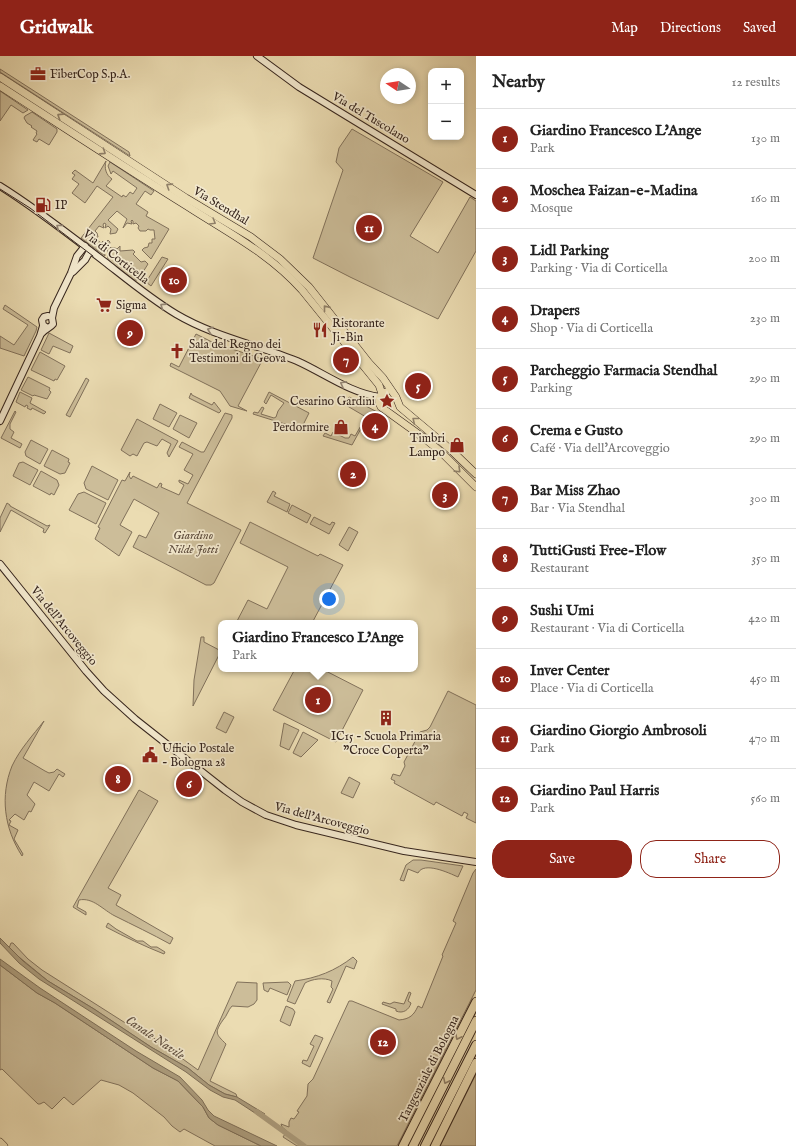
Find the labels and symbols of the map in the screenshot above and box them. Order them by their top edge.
office icon: FiberCop S.p.A. [29,65,47,83]
place label: FiberCop S.p.A. [50,67,130,83]
north arrow [380,68,416,104]
street label: Via del Tuscolano [329,88,413,147]
one-way arrow [57,113,64,121]
one-way arrow [99,148,106,155]
street label: Via Stendhal [190,183,252,229]
one-way arrow [166,184,173,191]
fuel station icon: IP [34,196,52,214]
place label: IP [55,198,67,213]
pin: 11 [356,213,382,243]
one-way arrow [209,218,216,225]
one-way arrow [57,225,64,232]
street label: Via di Corticella [79,226,153,288]
pin: 10 [161,265,187,295]
supermarket icon: Sigma [95,296,113,314]
place label: Sigma [116,298,147,313]
one-way arrow [160,303,167,311]
one-way arrow [323,305,330,312]
place label: Ristorante Ji-Bin [330,316,385,346]
pin: 9 [117,318,143,348]
restaurant icon: Ristorante Ji-Bin [311,321,329,339]
one-way arrow [207,326,214,335]
place label: Sala del Regno dei Testimoni di Geova [189,337,287,366]
church icon: Sala del Regno dei Testimoni di Geova [168,342,186,360]
pin: 7 [333,345,359,375]
pin: 5 [405,371,431,401]
one-way arrow [340,381,348,389]
place icon: Cesarino Gardini [378,392,396,410]
place label: Cesarino Gardini [290,394,375,409]
pin: 4 [362,411,388,441]
shop icon: Perdormire [332,418,350,436]
one-way arrow [413,418,420,425]
place label: Perdormire [273,420,329,435]
place label: Timbri Lampo [409,431,446,461]
shop icon: Timbri Lampo [448,436,466,454]
pin: 2 [340,459,366,489]
one-way arrow [453,465,461,473]
pin: 3 [432,480,458,510]
park label: Giardino Nilde Jotti [168,528,220,557]
street label: Via dell'Arcoveggio [27,583,101,669]
your location [319,589,339,609]
pin: 1 [305,685,331,715]
building icon: IC15 - Scuola Primaria "Croce Coperta" [377,709,395,727]
place label: IC15 - Scuola Primaria "Croce Coperta" [331,729,442,759]
place label: Ufficio Postale - Bologna 28 [162,741,235,770]
public building icon: Ufficio Postale - Bologna 28 [141,746,159,764]
pin: 8 [105,764,131,794]
pin: 6 [176,769,202,799]
street label: Via dell'Arcoveggio [272,799,372,839]
water label: Canale Navile [122,1012,188,1064]
street label: Tangenziale di Bologna [396,1013,463,1125]
pin: 12 [370,1027,396,1057]
one-way arrow [456,1033,463,1040]
one-way arrow [443,1076,451,1084]

